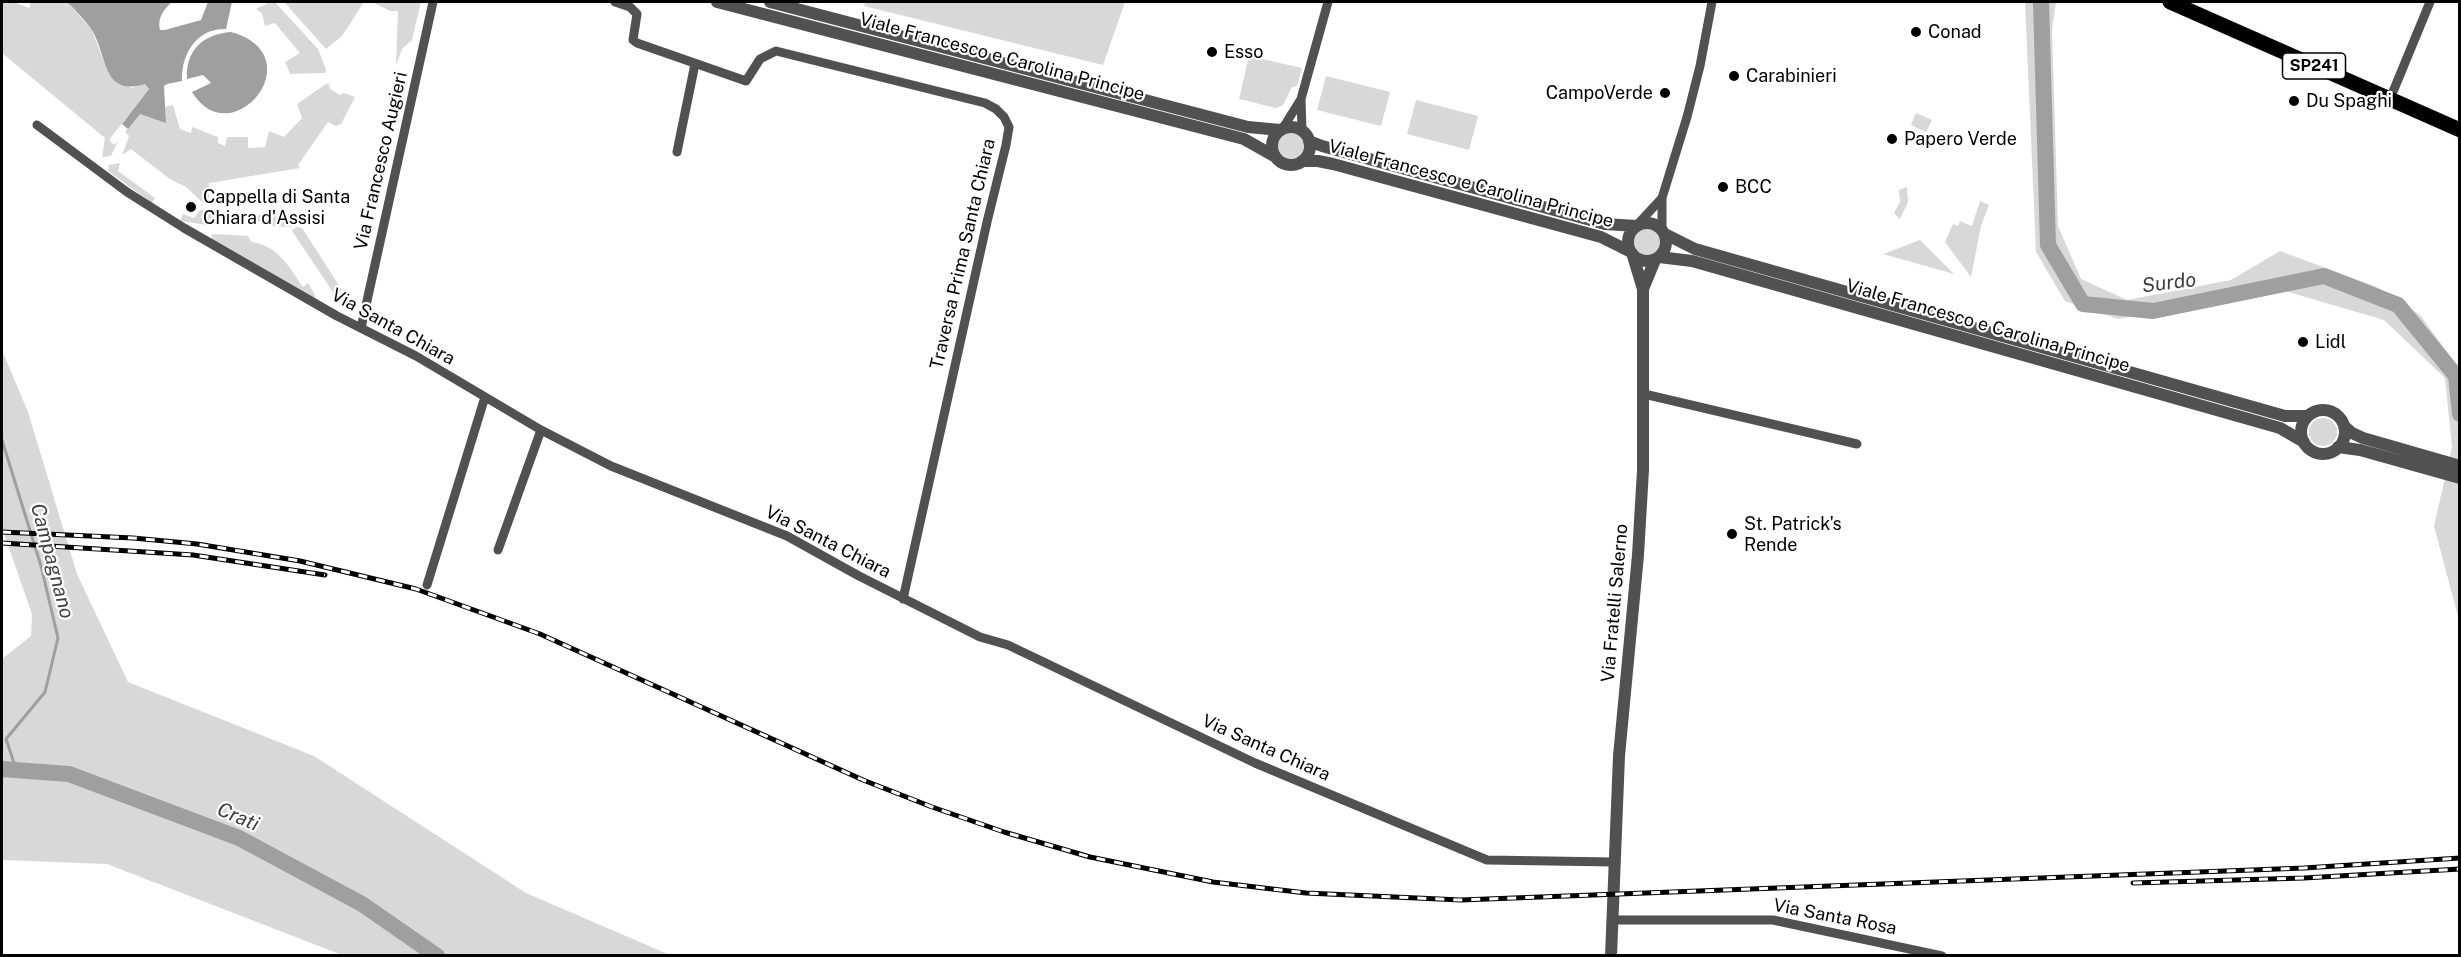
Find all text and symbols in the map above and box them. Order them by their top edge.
street label: Viale Francesco e Carolina Principe [857,8,1147,106]
place label: Conad [1928,21,1982,43]
marker: Conad [1909,25,1923,39]
place label: Esso [1224,41,1263,63]
marker: Esso [1205,45,1219,59]
road number: SP241 [2282,53,2346,79]
place label: Carabinieri [1746,65,1837,87]
marker: Carabinieri [1727,69,1741,83]
street label: Via Francesco Augieri [350,70,412,252]
place label: CampoVerde [1546,82,1653,104]
marker: CampoVerde [1658,86,1672,100]
place label: Du Spaghi [2306,90,2392,112]
marker: Du Spaghi [2287,94,2301,108]
place label: Papero Verde [1904,128,2017,150]
marker: Papero Verde [1885,132,1899,146]
street label: Viale Francesco e Carolina Principe [1326,135,1616,233]
street label: Traversa Prima Santa Chiara [926,137,1000,371]
place label: BCC [1735,176,1772,198]
marker: BCC [1716,180,1730,194]
place label: Cappella di Santa Chiara d'Assisi [203,186,350,228]
marker: Cappella di Santa Chiara d'Assisi [184,200,198,214]
water label: Surdo [2141,268,2197,298]
street label: Viale Francesco e Carolina Principe [1844,275,2132,377]
street label: Via Santa Chiara [327,284,459,370]
place label: Lidl [2315,331,2346,353]
marker: Lidl [2296,335,2310,349]
water label: Campagnano [25,501,79,621]
street label: Via Santa Chiara [762,501,894,583]
place label: St. Patrick's Rende [1744,513,1842,556]
street label: Via Fratelli Salerno [1597,523,1633,683]
marker: St. Patrick's Rende [1725,527,1739,541]
street label: Via Santa Chiara [1199,710,1333,786]
water label: Crati [213,798,263,836]
street label: Via Santa Rosa [1771,894,1899,940]

